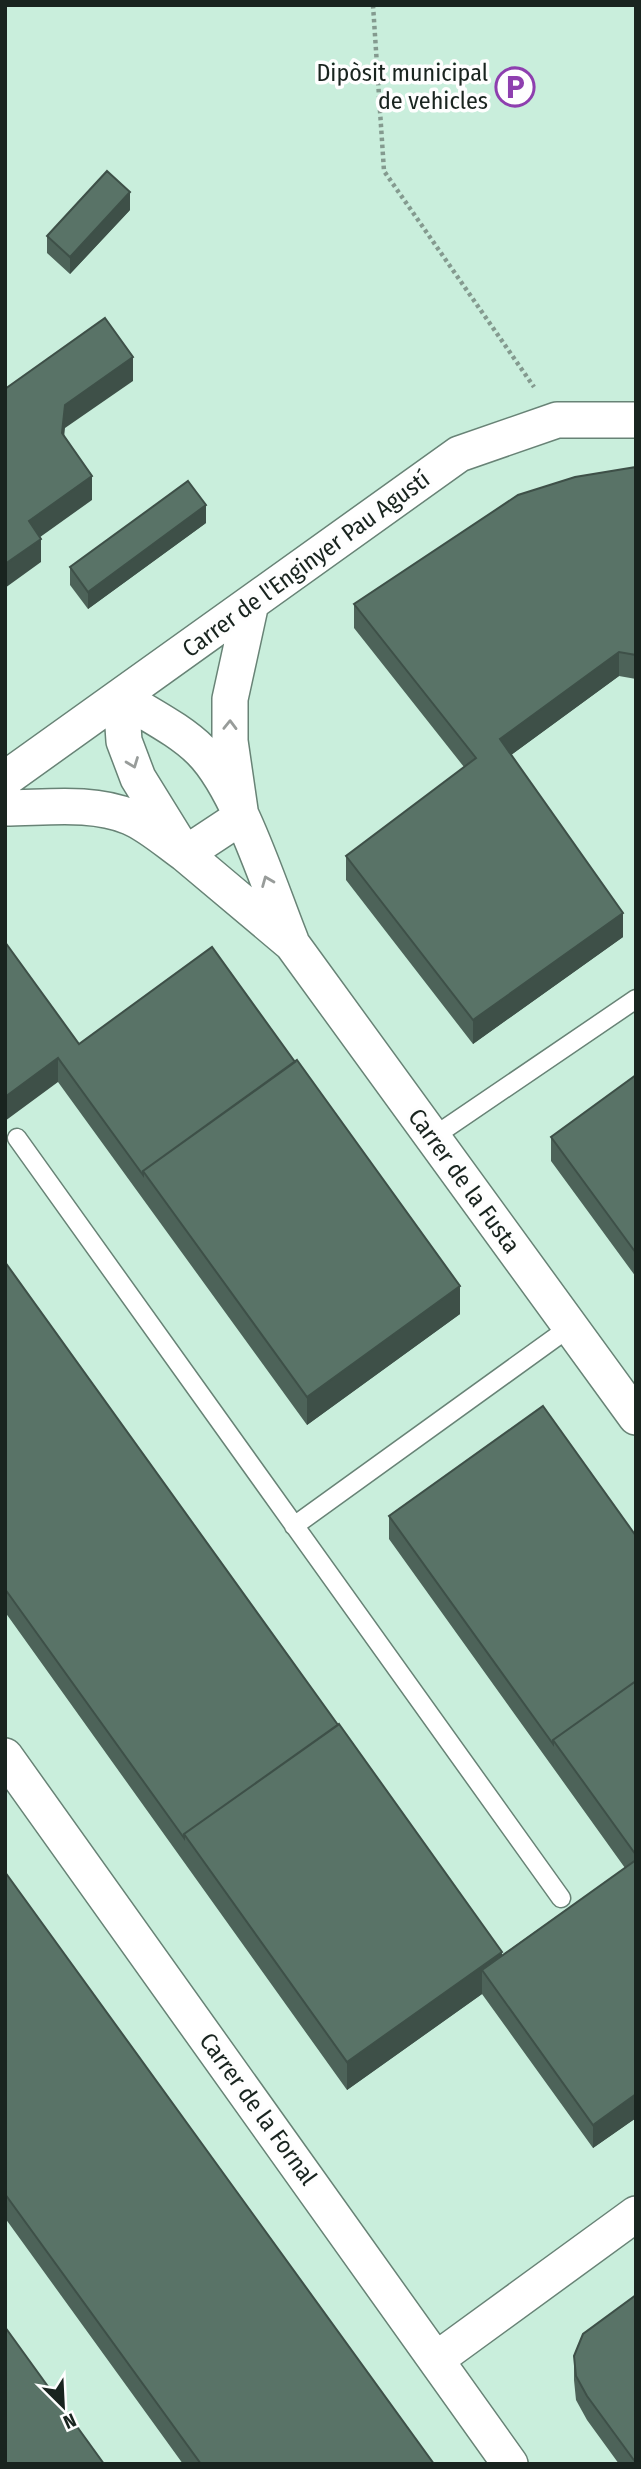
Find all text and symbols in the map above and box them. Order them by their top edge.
place label: Dipòsit municipal de vehicles [316,59,488,115]
parking icon: Dipòsit municipal de vehicles [494,66,536,108]
street label: Carrer de l'Enginyer Pau Agustí [177,465,435,663]
one-way arrow [222,719,238,730]
one-way arrow [124,757,138,769]
one-way arrow [261,875,275,887]
street label: Carrer de la Fusta [402,1103,526,1259]
street label: Carrer de la Fornal [194,2028,322,2190]
north arrow [28,2371,98,2441]
text: N [60,2408,80,2434]

